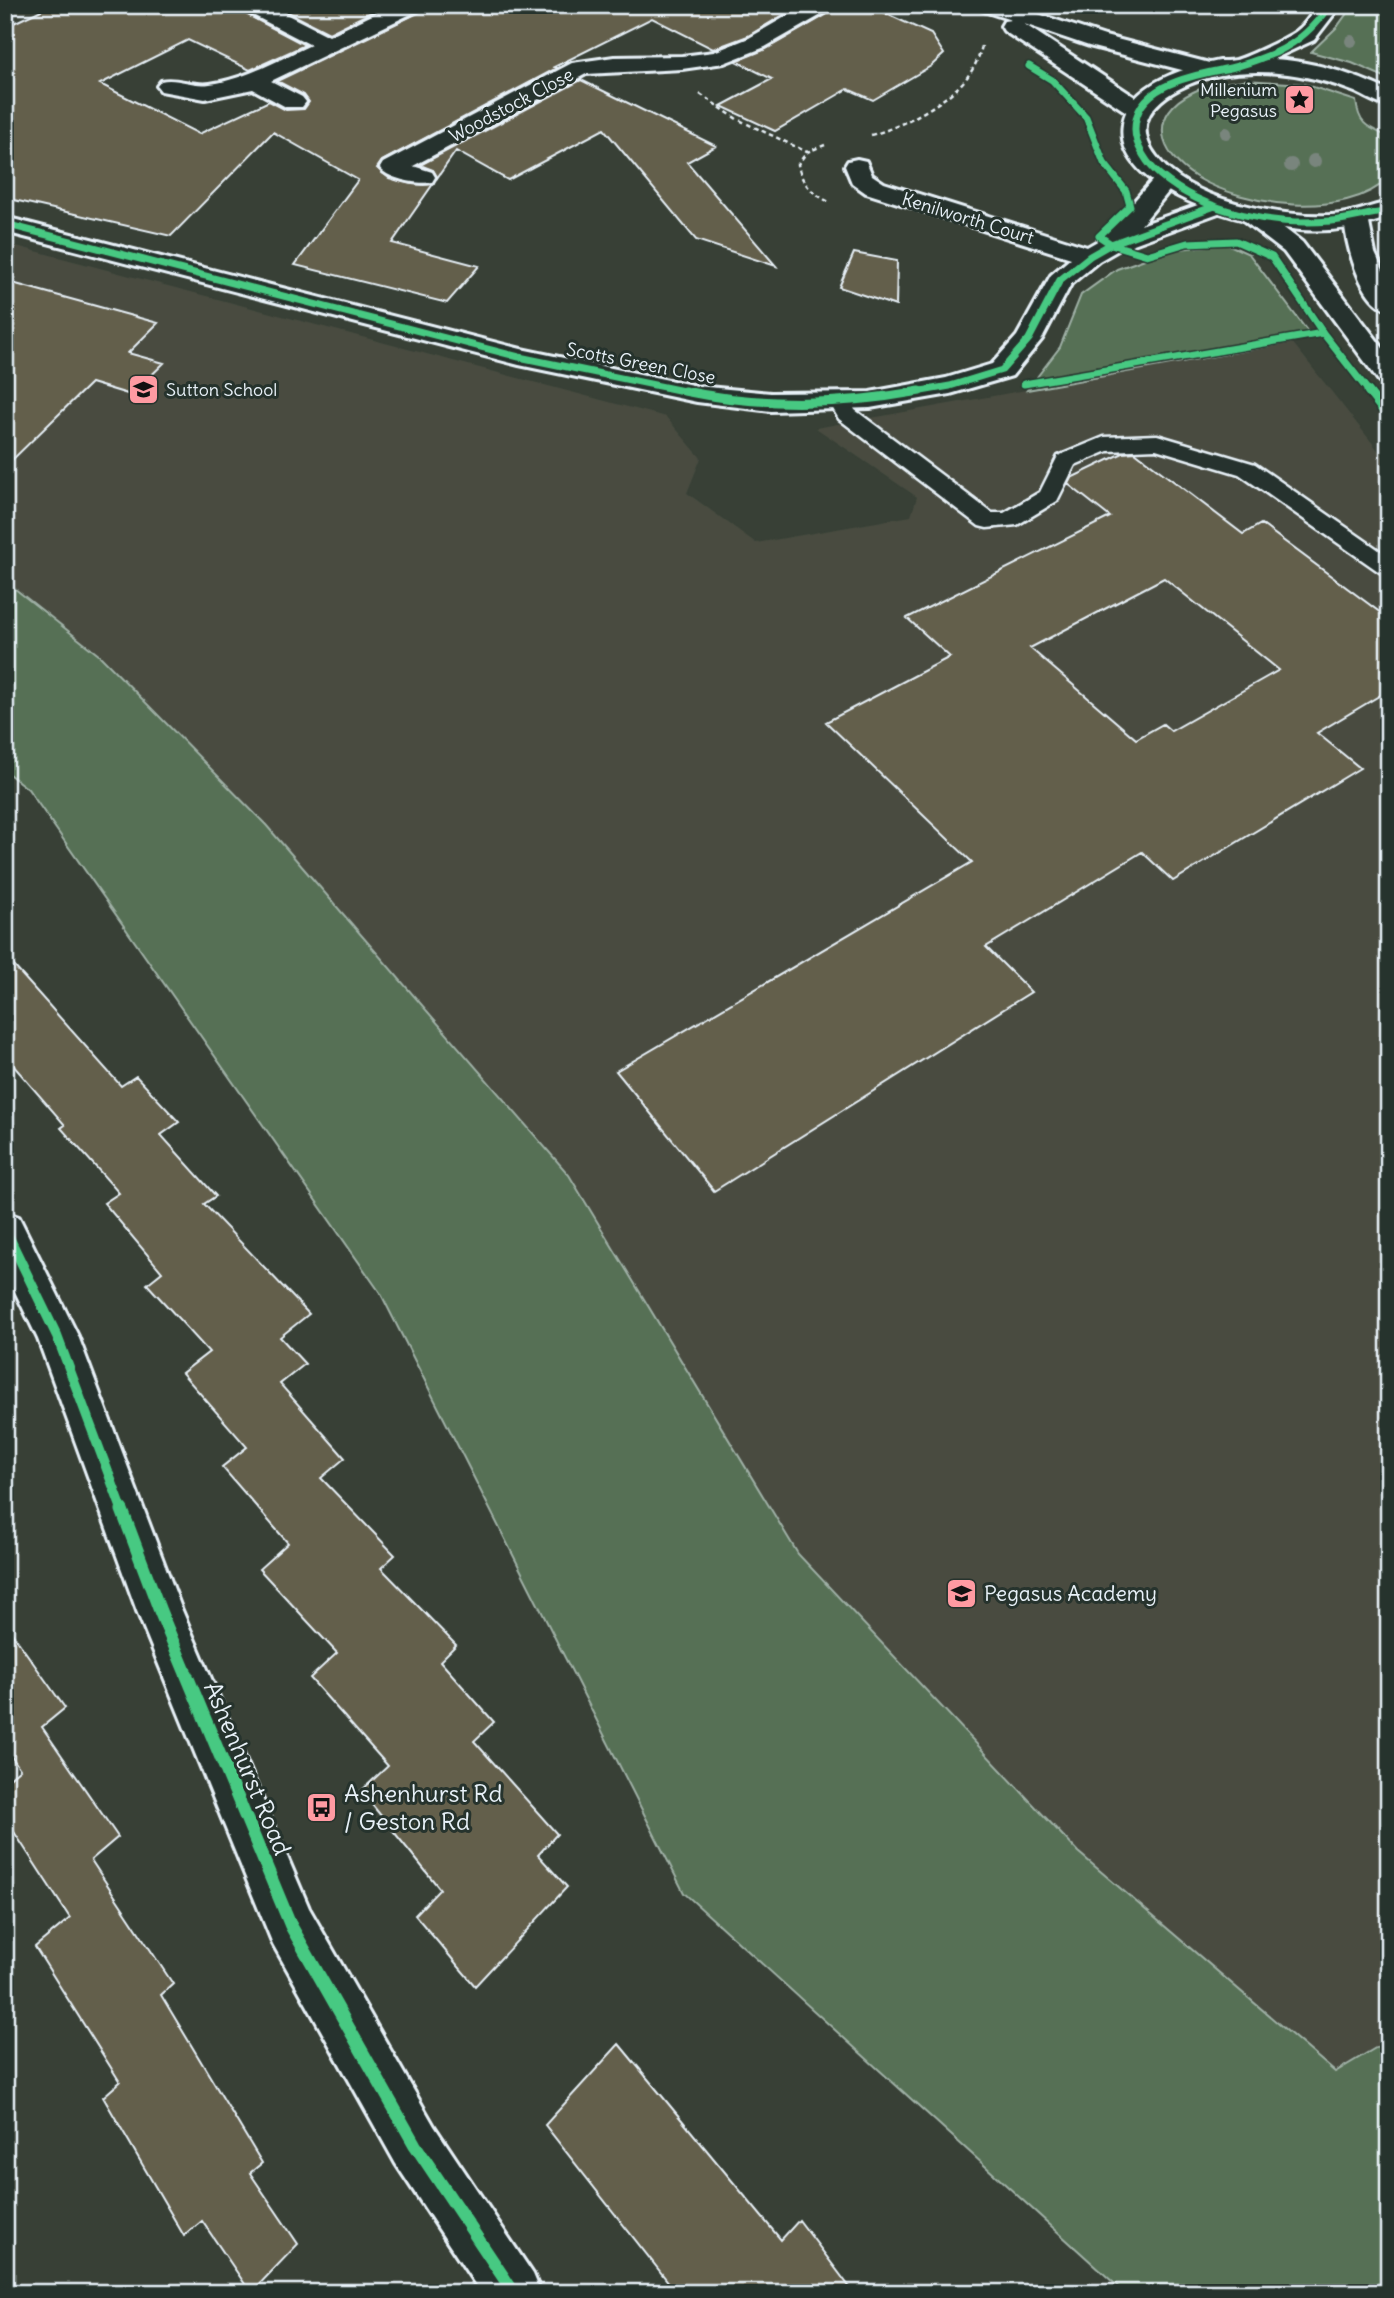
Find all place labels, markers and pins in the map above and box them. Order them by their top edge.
place label: Millenium Pegasus [1200,78,1277,122]
place icon: Millenium Pegasus [1283,82,1317,116]
school or university icon: Sutton School [126,372,160,406]
place label: Sutton School [166,378,277,401]
school or university icon: Pegasus Academy [944,1576,978,1610]
place label: Pegasus Academy [984,1580,1157,1607]
place label: Ashenhurst Rd / Geston Rd [344,1778,503,1836]
bus stop icon: Ashenhurst Rd / Geston Rd [304,1790,338,1824]

